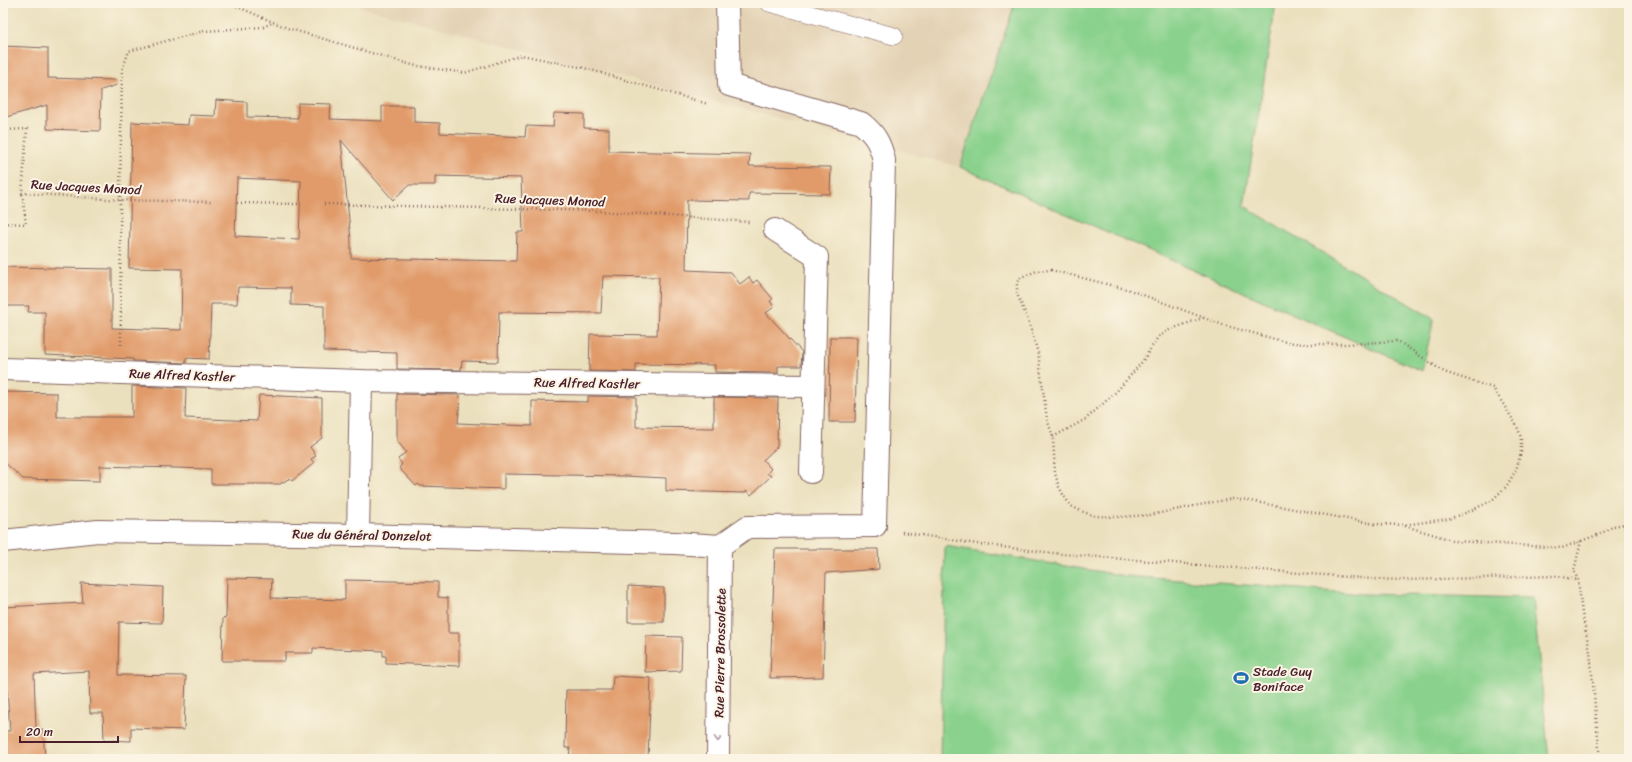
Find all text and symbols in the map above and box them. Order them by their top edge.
street label: Rue Jacques Monod [30,173,143,201]
street label: Rue Jacques Monod [495,187,607,213]
street label: Rue Alfred Kastler [129,362,236,388]
street label: Rue Alfred Kastler [534,371,641,395]
street label: Rue du Général Donzelot [292,522,432,548]
street label: Rue Pierre Brossolette [707,588,733,718]
place label: Stade Guy Boniface [1253,660,1312,698]
sports icon: Stade Guy Boniface [1232,669,1250,687]
scale bar [20,718,118,744]
text: 20 m [26,721,53,743]
one-way arrow [714,736,722,742]

